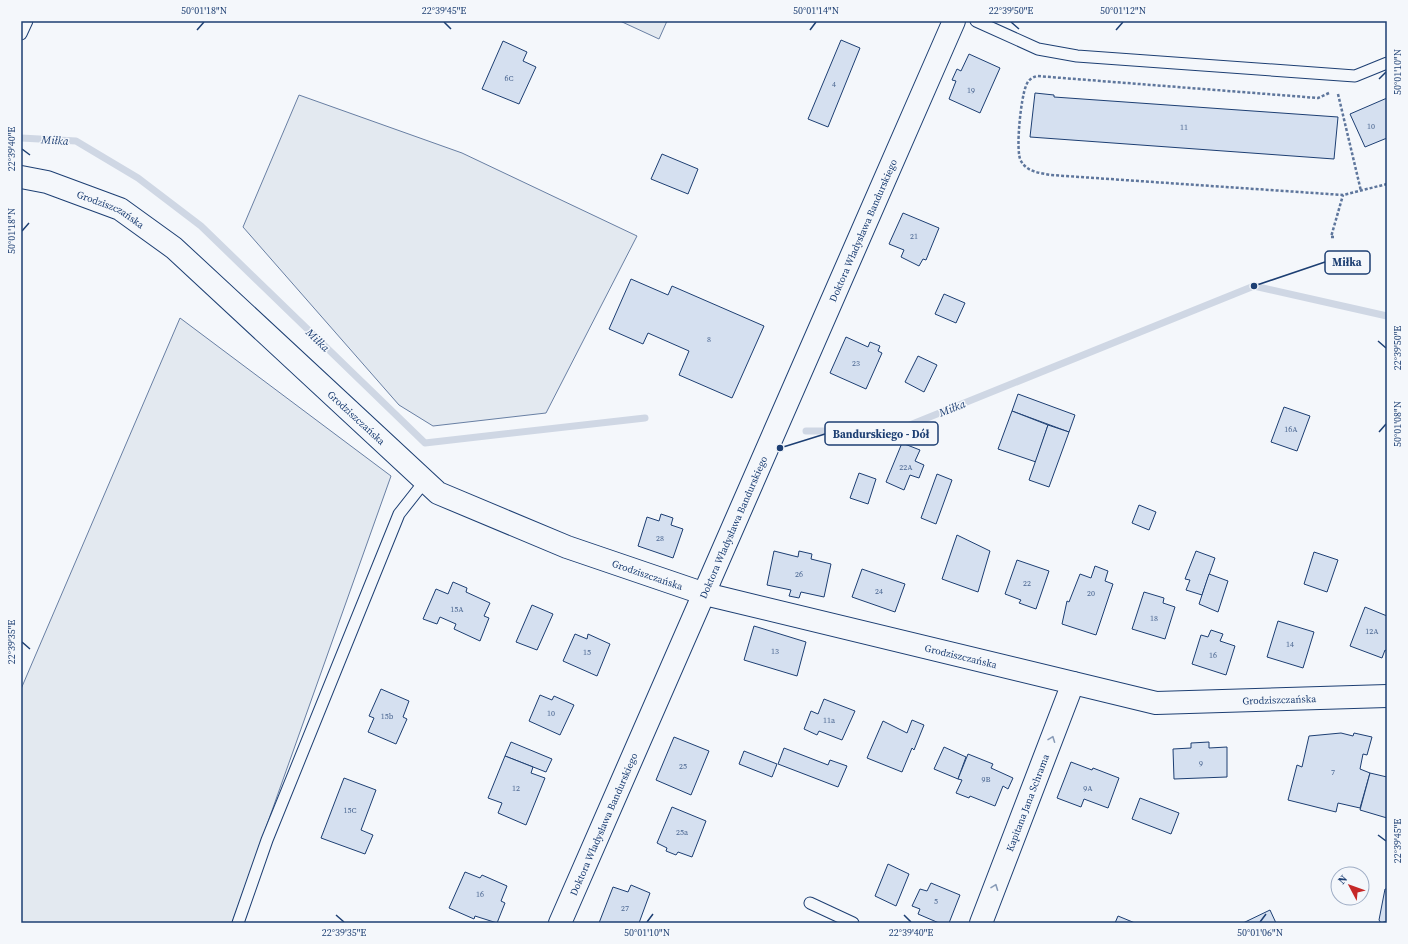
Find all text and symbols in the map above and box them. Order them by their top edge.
text: 50°01'18"N [181,4,227,17]
text: 22°39'45"E [422,4,466,17]
text: 50°01'14"N [793,4,839,17]
text: 22°39'50"E [989,4,1033,17]
text: 50°01'12"N [1100,4,1146,17]
text: 50°01'10"N [1391,49,1404,95]
house number: 6C [504,73,514,84]
house number: 4 [832,79,836,90]
house number: 19 [967,85,975,96]
house number: 10 [1367,121,1375,132]
house number: 11 [1180,122,1188,133]
text: 22°39'40"E [5,127,18,171]
water label: Miłka [40,132,69,149]
street label: Doktora Władysława Bandurskiego [826,157,900,304]
street label: Grodziszczańska [75,188,148,232]
text: 50°01'18"N [5,208,18,254]
house number: 21 [910,231,918,242]
callout: Miłka [1325,251,1370,274]
text: Miłka [1332,255,1362,270]
water label: Miłka [302,325,333,355]
text: 22°39'50"E [1391,326,1404,370]
house number: 8 [707,334,711,345]
house number: 23 [852,358,860,369]
street label: Grodziszczańska [325,388,388,448]
water label: Miłka [936,396,968,421]
text: 50°01'08"N [1391,401,1404,447]
callout: Bandurskiego - Dół [825,422,938,445]
house number: 16A [1284,424,1298,435]
text: Bandurskiego - Dół [833,427,930,442]
street label: Doktora Władysława Bandurskiego [696,453,770,601]
house number: 22A [899,462,913,473]
house number: 28 [656,533,664,544]
street label: Grodziszczańska [610,557,685,593]
house number: 26 [795,569,803,580]
house number: 22 [1023,578,1031,589]
house number: 24 [875,586,883,597]
house number: 20 [1087,588,1095,599]
house number: 15A [450,604,464,615]
house number: 18 [1150,613,1158,624]
text: 22°39'35"E [5,620,18,664]
house number: 12A [1365,626,1379,637]
house number: 14 [1286,639,1294,650]
street label: Grodziszczańska [923,641,999,672]
house number: 13 [771,646,779,657]
house number: 15 [583,647,591,658]
house number: 16 [1209,650,1217,661]
street label: Grodziszczańska [1242,692,1317,707]
house number: 10 [547,708,555,719]
house number: 15b [381,711,394,722]
house number: 11a [823,715,836,726]
one-way arrow [1047,736,1055,743]
street label: Doktora Władysława Bandurskiego [567,750,641,898]
street label: Kapitana Jana Schrama [1003,751,1053,853]
house number: 9 [1199,758,1203,769]
house number: 25 [679,761,687,772]
house number: 7 [1331,767,1335,778]
house number: 9B [981,774,991,785]
house number: 12 [512,783,520,794]
house number: 9A [1083,783,1093,794]
house number: 15C [343,805,357,816]
text: 22°39'45"E [1391,819,1404,863]
house number: 25a [676,827,689,838]
north arrow [1330,866,1370,906]
text: N [1335,872,1351,888]
one-way arrow [991,883,999,890]
house number: 16 [476,889,484,900]
house number: 5 [934,896,938,907]
house number: 27 [621,903,629,914]
text: 22°39'35"E [322,926,366,939]
text: 50°01'10"N [624,926,670,939]
text: 22°39'40"E [889,926,933,939]
text: 50°01'06"N [1237,926,1283,939]

